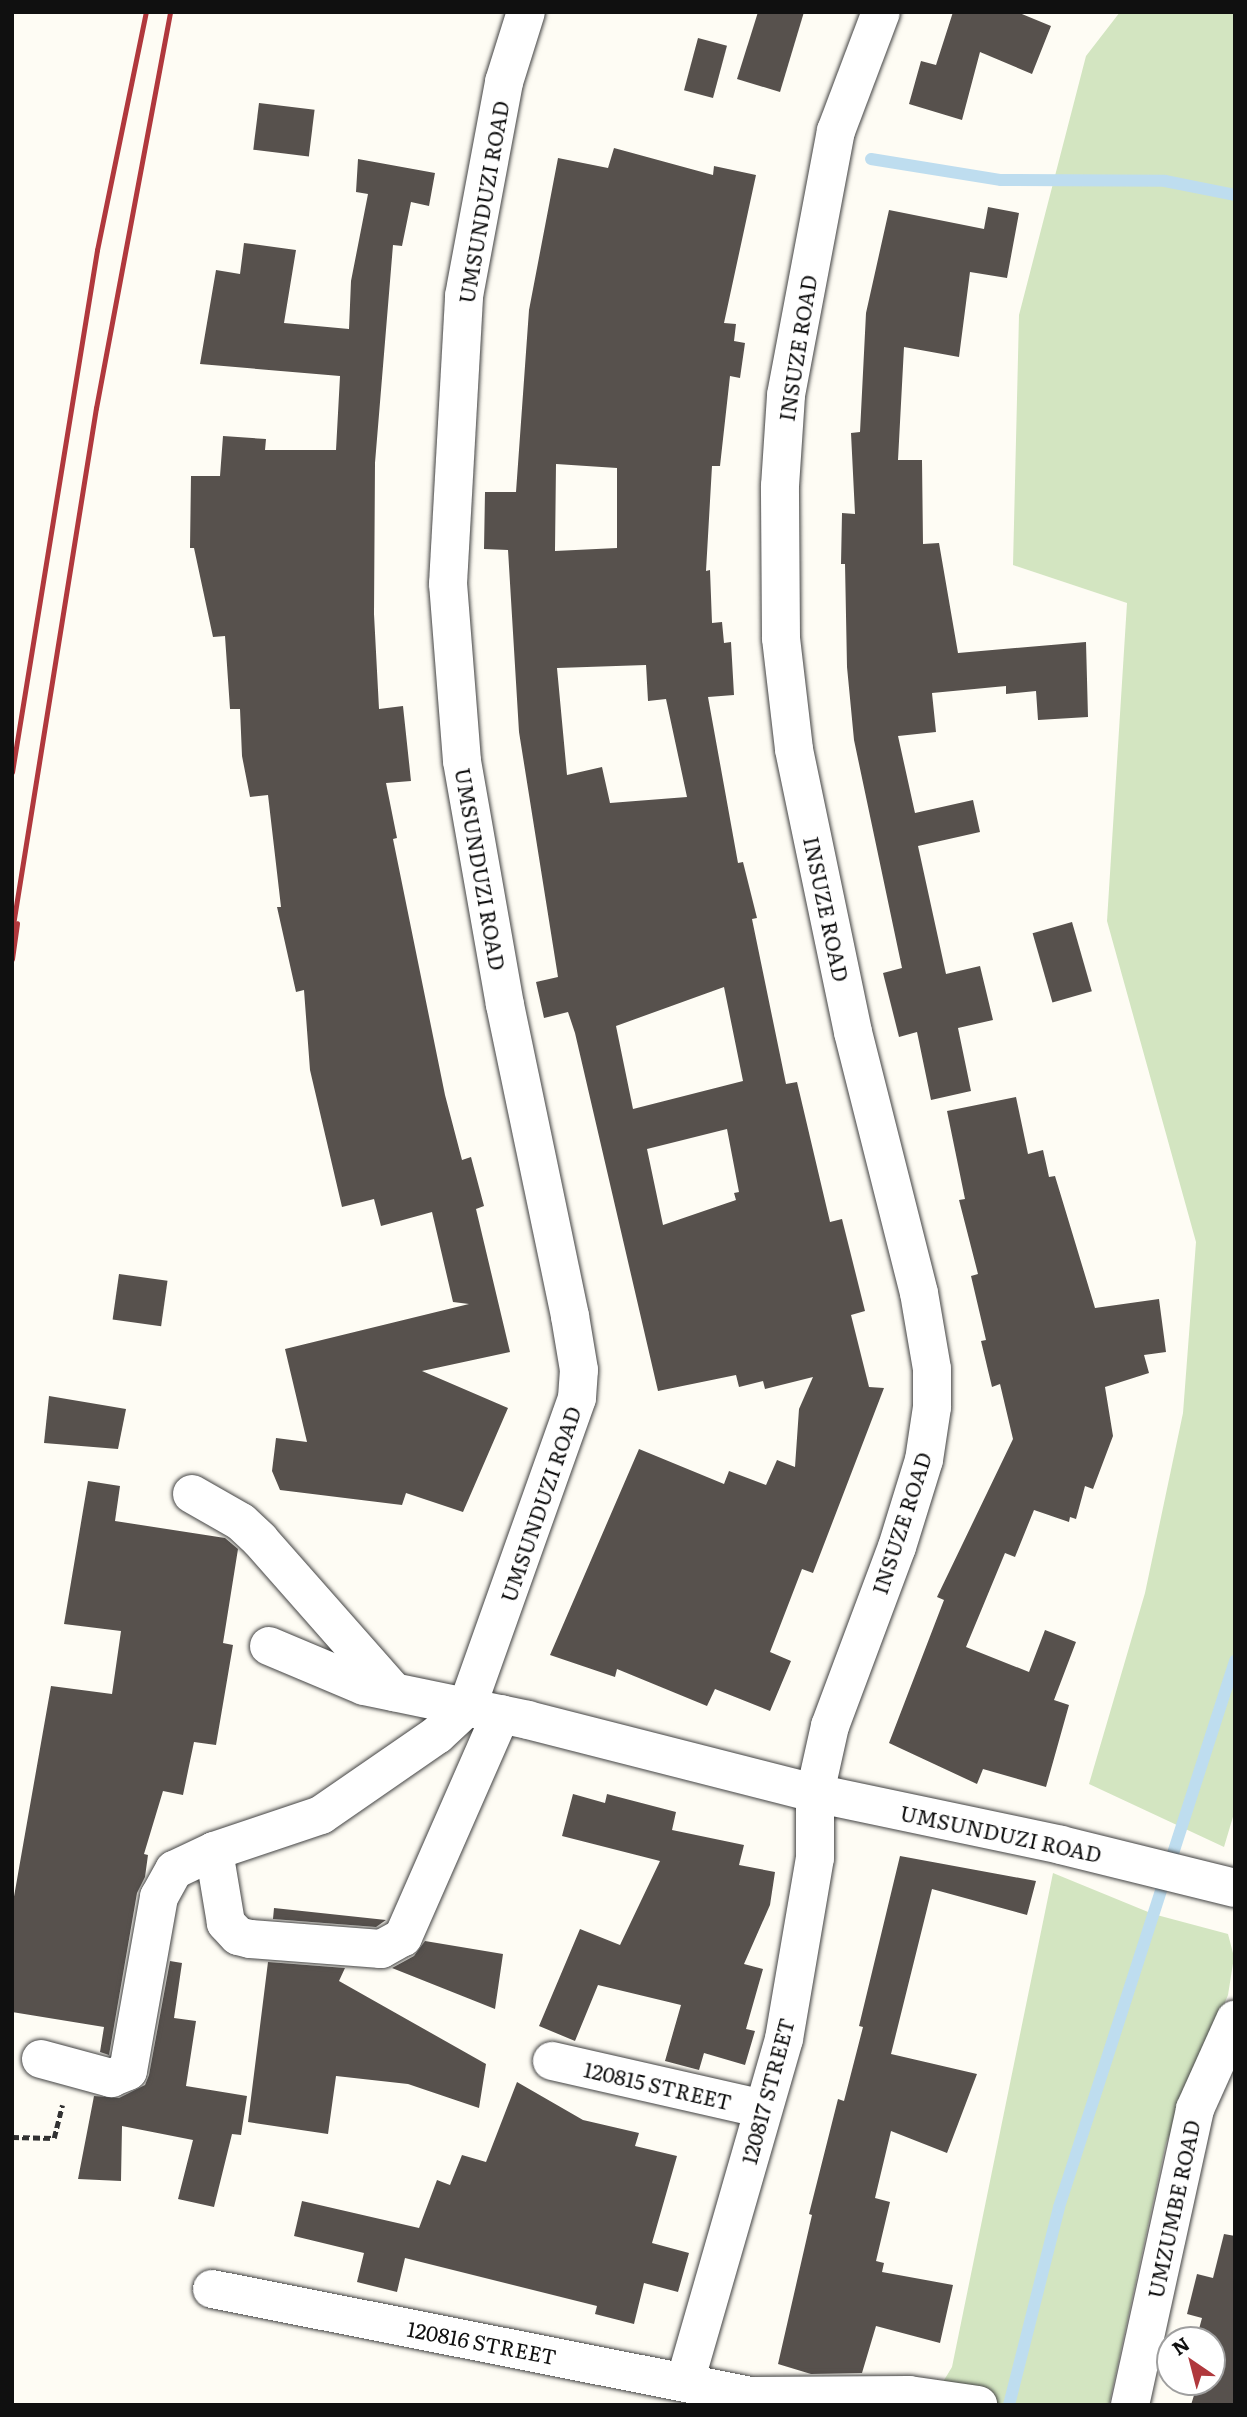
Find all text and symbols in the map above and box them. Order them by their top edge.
street label: UMSUNDUZI ROAD [453,99,513,305]
street label: INSUZE ROAD [773,273,821,423]
street label: UMSUNDUZI ROAD [451,766,511,972]
street label: INSUZE ROAD [799,834,855,984]
street label: UMSUNDUZI ROAD [495,1403,585,1605]
street label: INSUZE ROAD [866,1449,936,1597]
street label: UMSUNDUZI ROAD [898,1799,1104,1867]
street label: 120817 STREET [735,2015,799,2167]
street label: 120815 STREET [582,2056,734,2114]
street label: UMZUMBE ROAD [1142,2118,1204,2300]
street label: 120816 STREET [405,2315,559,2369]
north arrow [1156,2326,1226,2396]
text: N [1166,2329,1195,2361]

